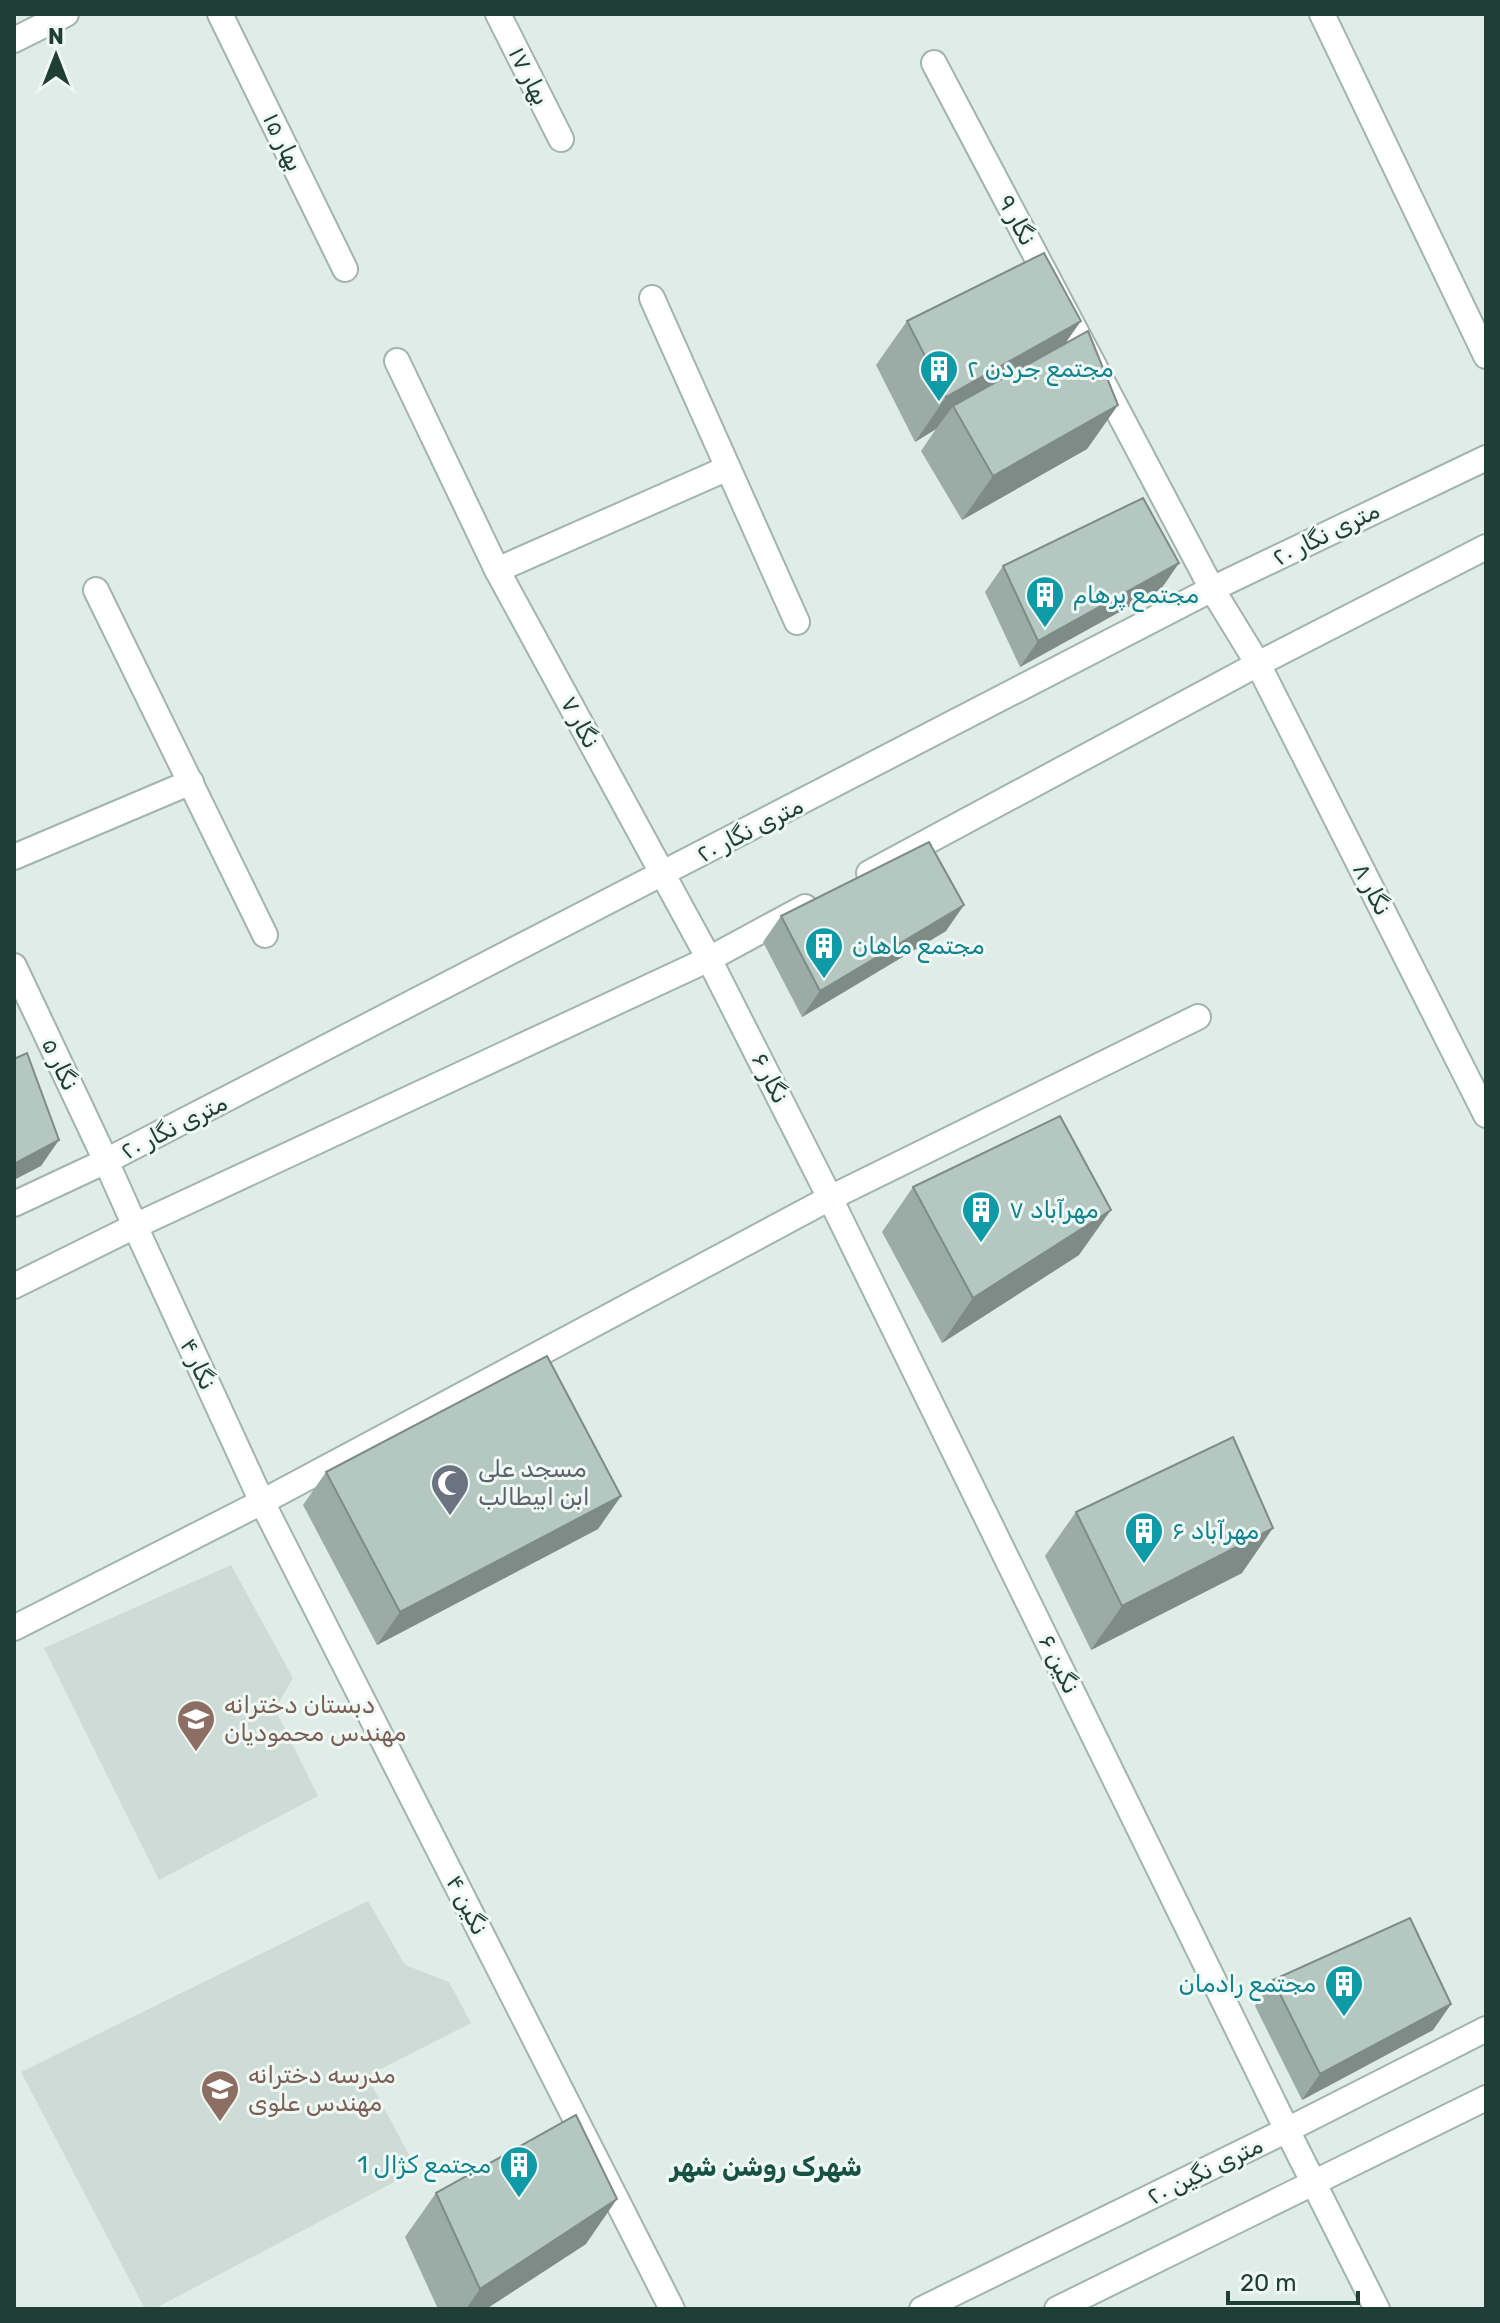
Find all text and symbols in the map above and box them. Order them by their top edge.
north arrow [16,16,96,96]
text: N [48,23,64,50]
street label: بهار ۱۷ [503,42,555,110]
street label: بهار ۱۵ [257,108,309,176]
street label: نگار ۹ [992,190,1042,250]
building icon: مجتمع جردن ۲ [918,348,960,403]
place label: مجتمع جردن ۲ [967,355,1113,386]
street label: ۲۰ متری نگار [1268,496,1384,572]
building icon: مجتمع پرهام [1024,574,1066,629]
place label: مجتمع پرهام [1073,581,1199,612]
street label: نگار ۷ [555,691,605,753]
street label: ۲۰ متری نگار [692,791,808,869]
street label: نگار ۸ [1347,858,1397,920]
building icon: مجتمع ماهان [803,925,845,980]
place label: مجتمع ماهان [852,932,985,963]
street label: نگار ۵ [36,1033,84,1095]
street label: نگار ۶ [746,1048,794,1108]
street label: ۲۰ متری نگار [116,1088,232,1166]
building icon: مهرآباد ۷ [960,1189,1002,1244]
place label: مهرآباد ۷ [1009,1196,1098,1224]
street label: نگار ۴ [174,1334,222,1394]
place label: مسجد علی ابن ابیطالب [478,1455,590,1511]
mosque icon: مسجد علی ابن ابیطالب [429,1462,471,1517]
building icon: مهرآباد ۶ [1123,1510,1165,1565]
place label: مهرآباد ۶ [1172,1517,1259,1545]
street label: نگین ۶ [1033,1630,1085,1698]
place label: دبستان دخترانه مهندس محمودیان [224,1691,406,1747]
school or university icon: دبستان دخترانه مهندس محمودیان [175,1698,217,1753]
street label: نگین ۴ [440,1871,494,1939]
building icon: مجتمع رادمان [1323,1963,1365,2018]
place label: مجتمع رادمان [1179,1970,1316,2001]
place label: مدرسه دخترانه مهندس علوی [248,2061,396,2117]
school or university icon: مدرسه دخترانه مهندس علوی [199,2068,241,2123]
street label: ۲۰ متری نگین [1143,2131,1267,2211]
building icon: مجتمع کژال 1 [498,2144,540,2199]
place label: مجتمع کژال 1 [357,2151,491,2182]
district label: شهرک روشن شهر [668,2152,862,2183]
scale bar [1228,2255,1358,2305]
text: 20 m [1240,2269,1297,2297]

